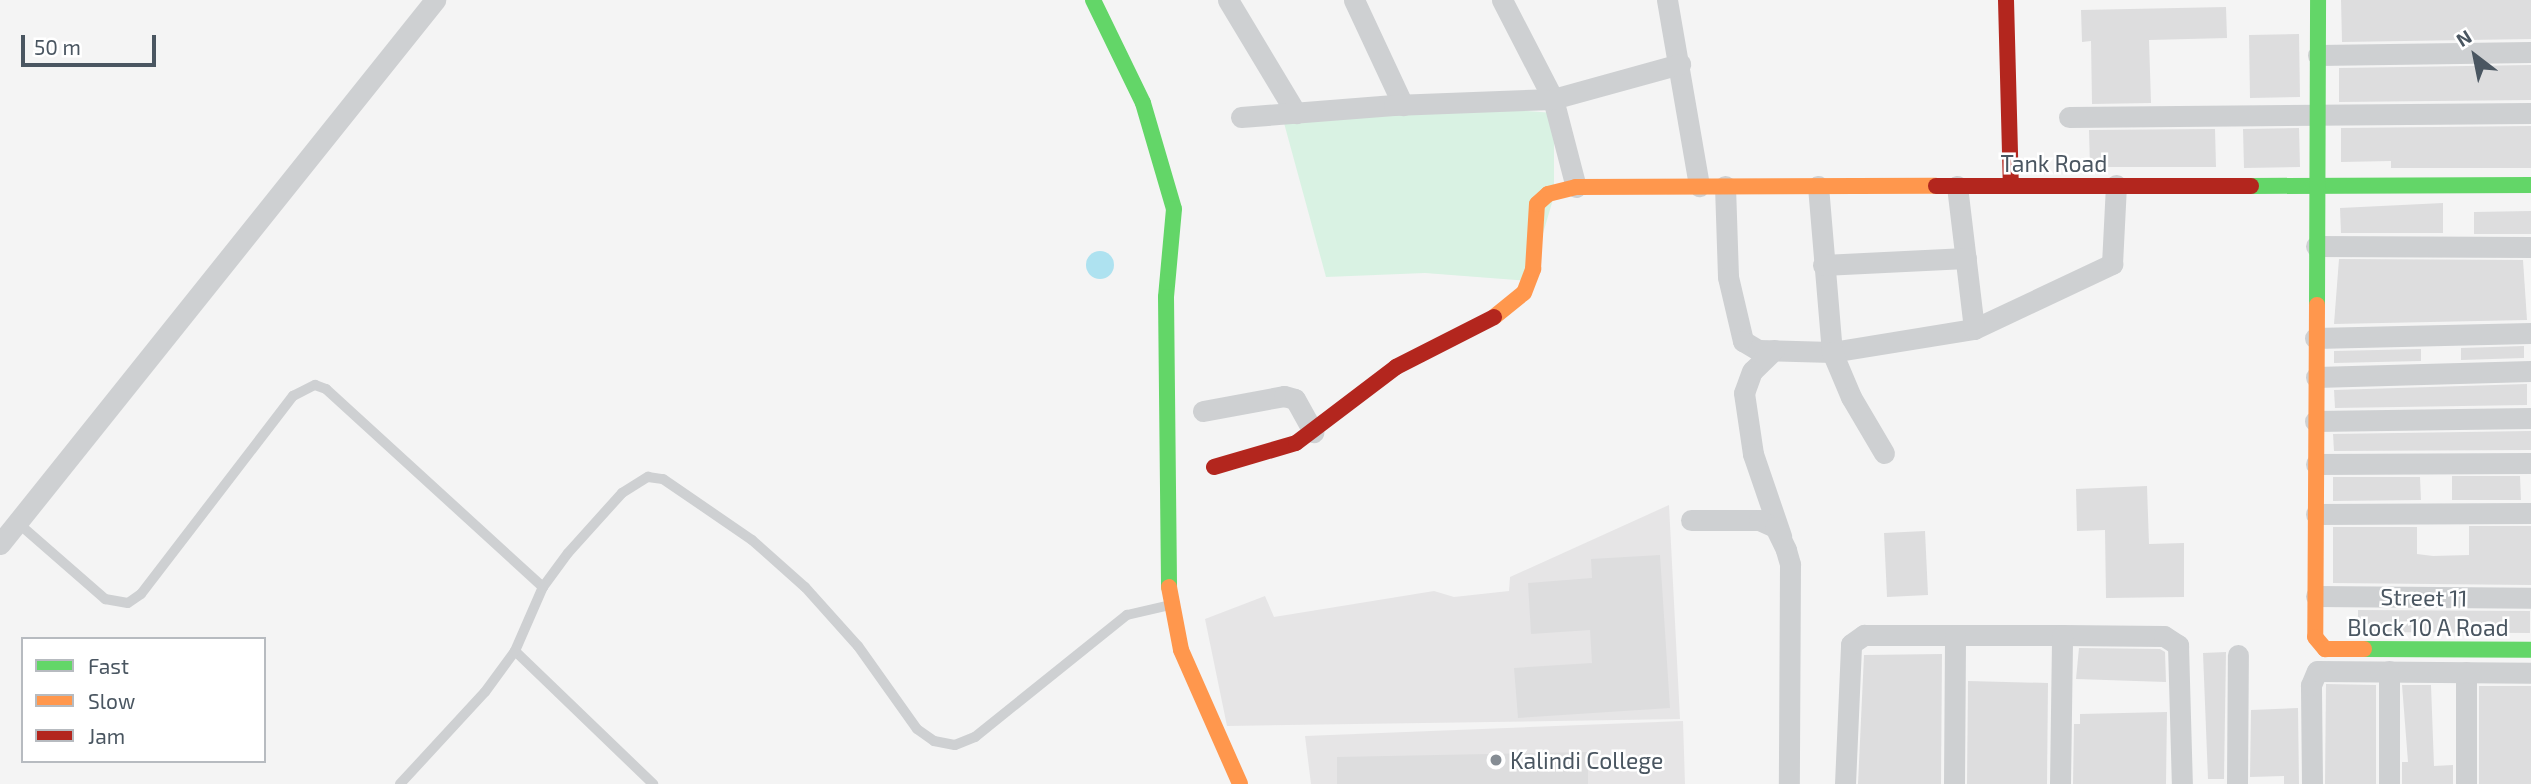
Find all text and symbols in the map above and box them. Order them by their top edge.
scale bar [24,21,159,65]
north arrow [2440,21,2510,91]
text: N [2452,24,2476,51]
text: 50 m [34,34,81,59]
street label: Tank Road [2001,149,2107,177]
street label: Street 11 [2380,582,2468,612]
street label: Block 10 A Road [2347,613,2509,641]
legend [21,637,266,763]
text: Fast [88,653,129,678]
text: Slow [88,688,135,713]
text: Jam [88,723,125,748]
place label: Kalindi College [1510,746,1663,774]
marker: Kalindi College [1488,752,1504,768]

